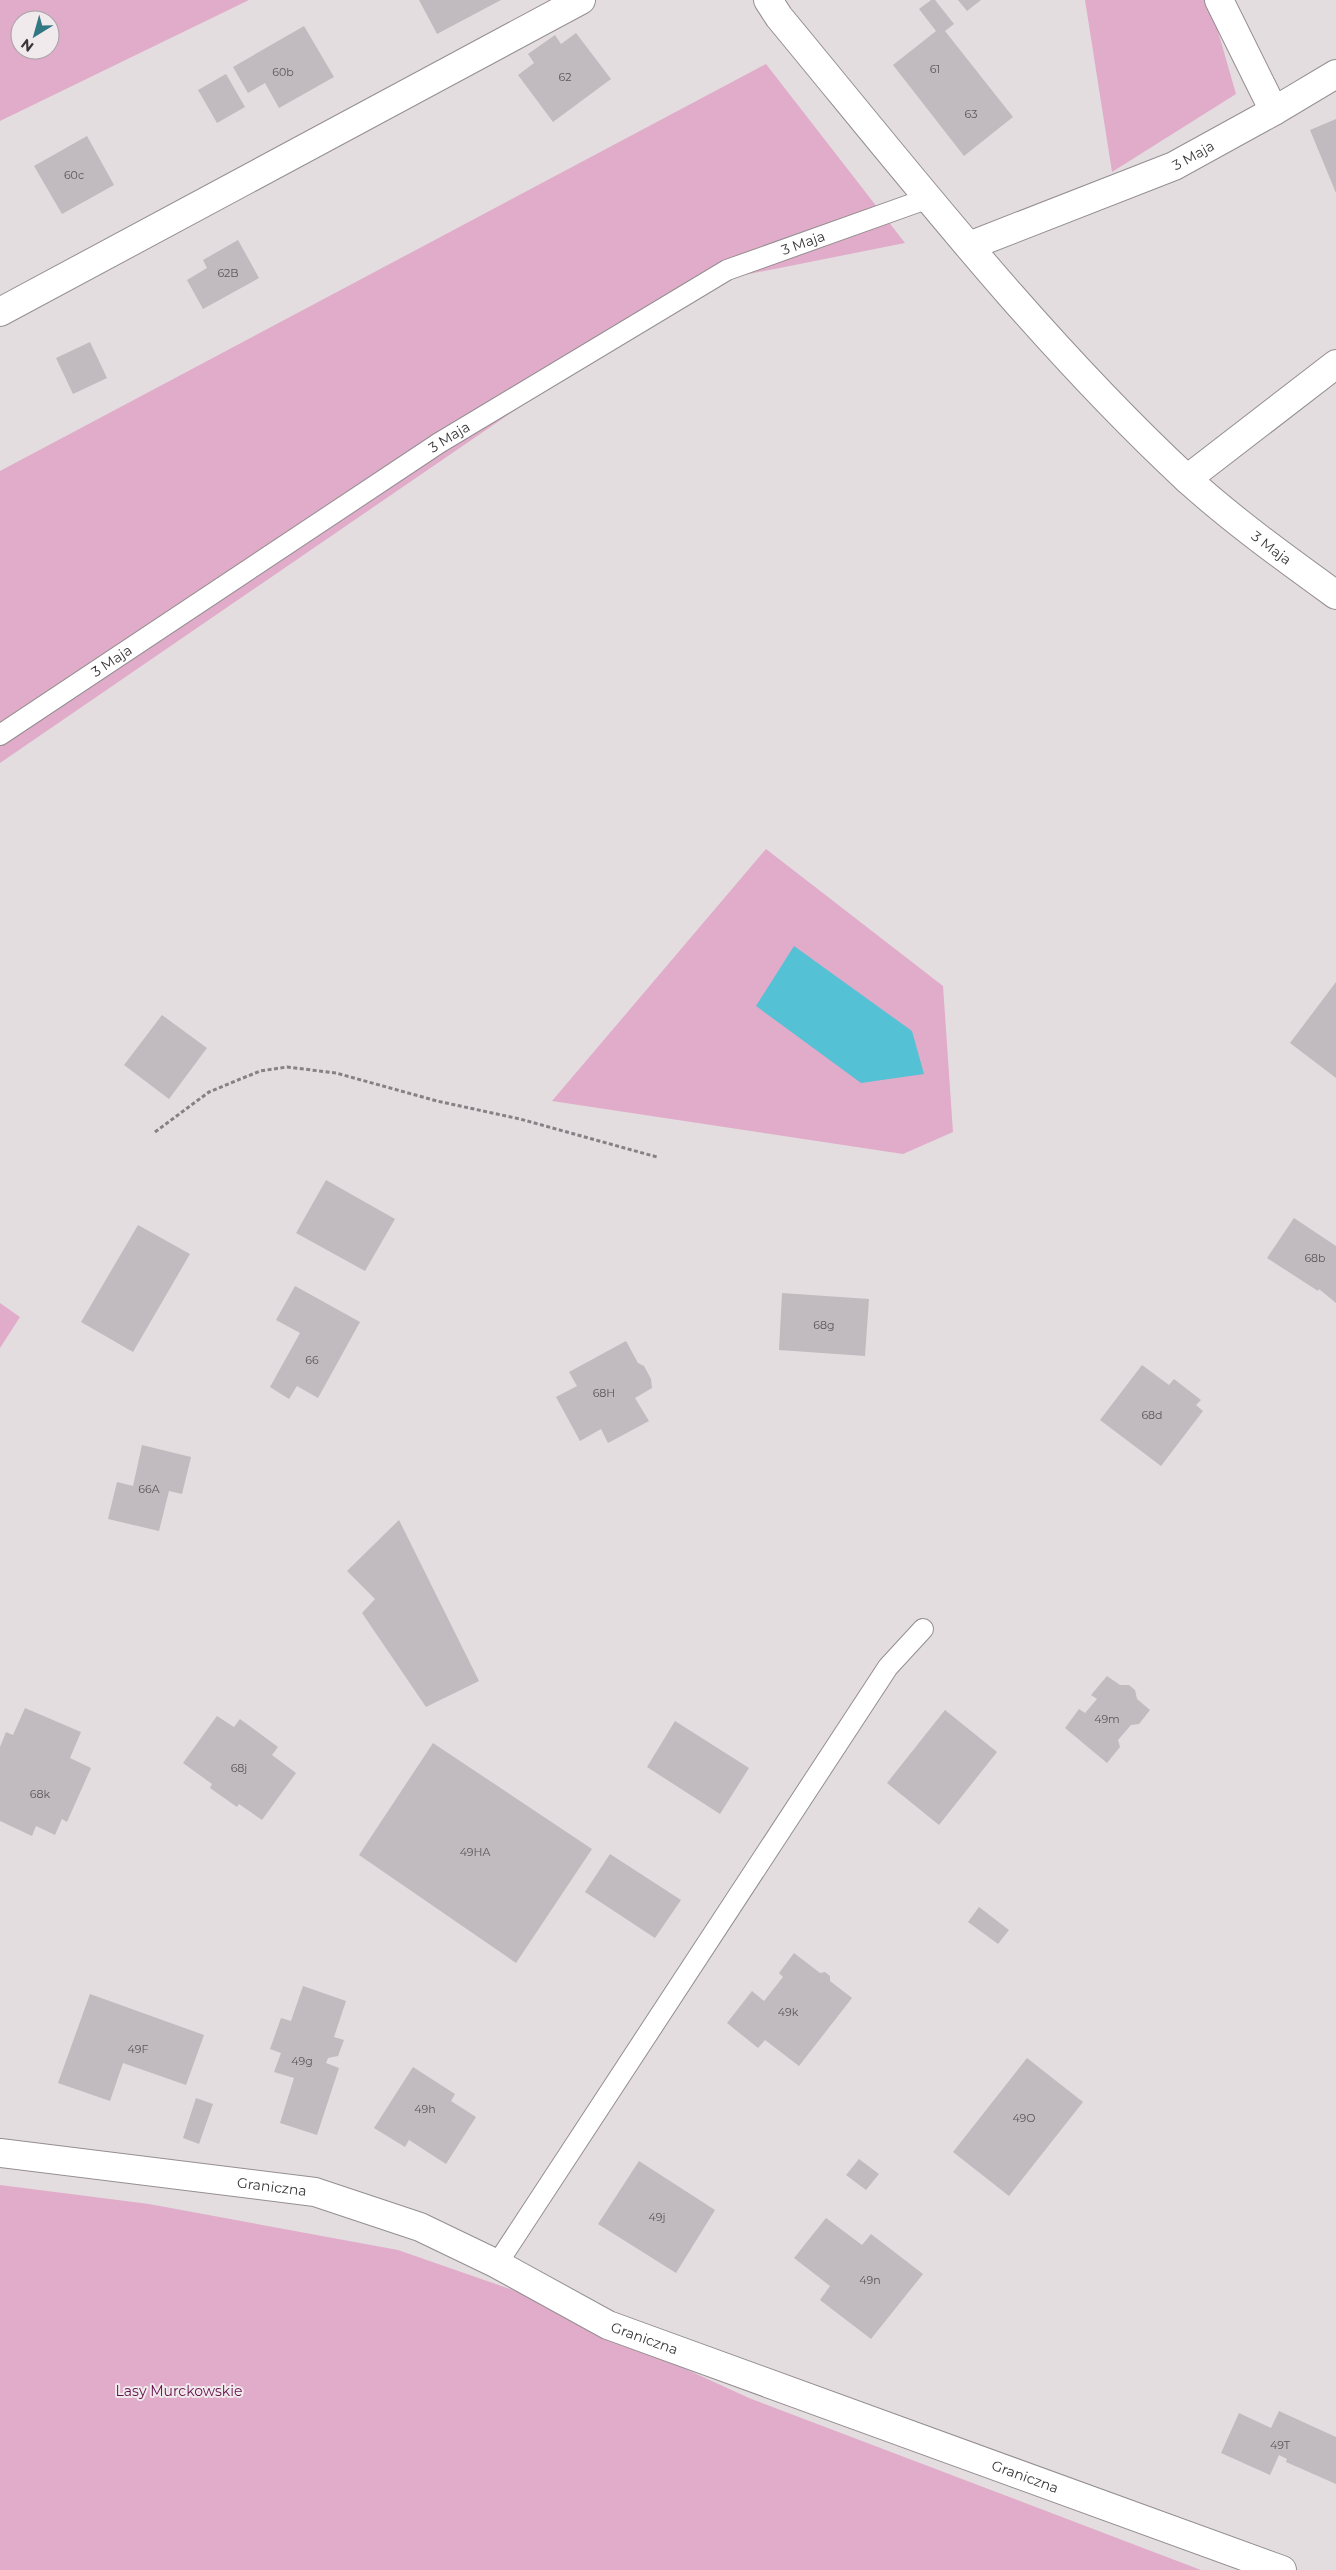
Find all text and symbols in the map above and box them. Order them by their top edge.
north arrow [10,10,60,60]
text: N [17,35,37,56]
house number: 61 [930,62,940,76]
house number: 60b [272,65,294,79]
house number: 62 [559,70,571,84]
house number: 63 [965,107,977,121]
street label: 3 Maja [1169,137,1217,174]
house number: 60c [64,168,84,182]
street label: 3 Maja [779,227,827,259]
house number: 62B [217,266,239,280]
street label: 3 Maja [425,418,473,457]
street label: 3 Maja [1248,527,1295,569]
street label: 3 Maja [88,641,135,681]
house number: 68b [1304,1251,1326,1265]
house number: 68g [813,1318,835,1332]
house number: 66 [305,1353,319,1367]
house number: 68H [593,1386,615,1400]
house number: 68d [1141,1408,1163,1422]
house number: 66A [138,1482,160,1496]
house number: 49m [1094,1712,1120,1726]
house number: 68j [231,1761,247,1775]
house number: 68k [30,1787,51,1801]
house number: 49HA [460,1845,490,1859]
house number: 49k [778,2005,799,2019]
house number: 49F [128,2042,148,2056]
house number: 49g [291,2054,313,2068]
house number: 49h [414,2102,436,2116]
house number: 49O [1012,2111,1036,2125]
street label: Graniczna [236,2173,308,2200]
house number: 49j [649,2210,665,2224]
house number: 49n [859,2273,881,2287]
street label: Graniczna [608,2318,680,2359]
park label: Lasy Murckowskie [116,2382,242,2400]
house number: 49T [1270,2438,1291,2452]
street label: Graniczna [989,2456,1061,2497]

